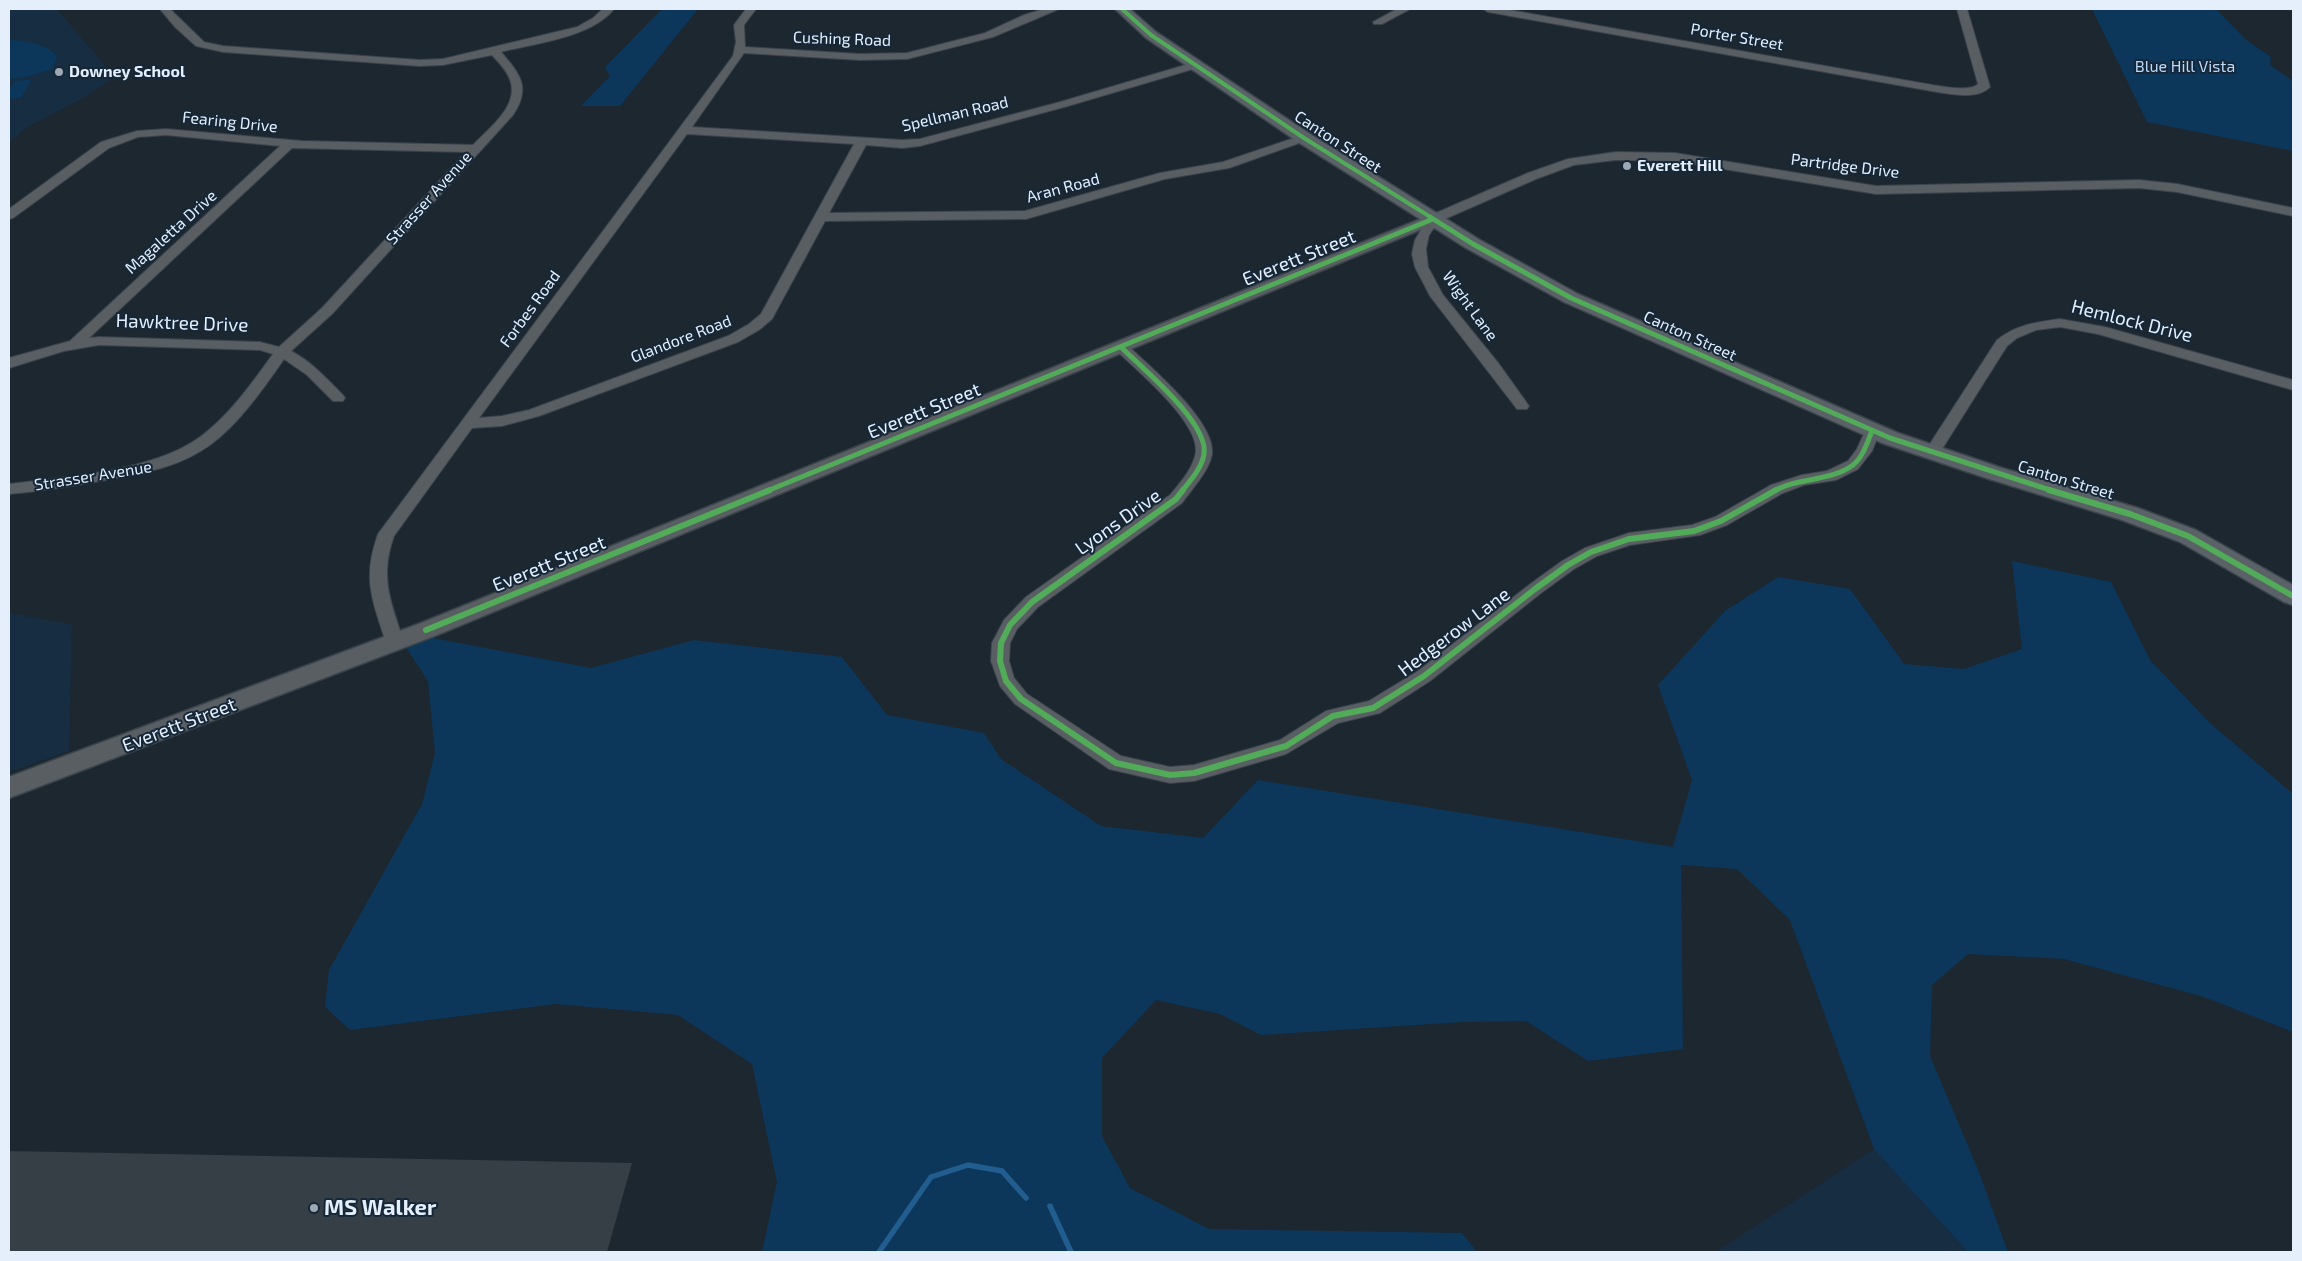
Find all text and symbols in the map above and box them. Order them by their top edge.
street label: Porter Street [1689,19,1785,55]
street label: Cushing Road [793,28,891,50]
park label: Blue Hill Vista [2135,57,2235,77]
place label: Downey School [69,62,185,82]
marker: Downey School [53,66,65,78]
street label: Spellman Road [900,92,1010,136]
street label: Fearing Drive [181,107,279,137]
street label: Canton Street [1291,107,1385,177]
street label: Strasser Avenue [382,147,476,249]
street label: Partridge Drive [1790,150,1900,182]
place label: Everett Hill [1637,156,1722,176]
marker: Everett Hill [1621,160,1633,172]
street label: Aran Road [1024,169,1102,207]
street label: Magaletta Drive [121,186,221,278]
street label: Everett Street [1239,225,1359,291]
street label: Forbes Road [496,267,564,351]
street label: Wight Lane [1438,267,1502,345]
street label: Hemlock Drive [2069,295,2195,347]
street label: Canton Street [1641,307,1739,365]
street label: Hawktree Drive [115,309,249,337]
street label: Glandore Road [628,311,734,367]
street label: Everett Street [864,378,984,444]
street label: Canton Street [2016,456,2116,504]
street label: Strasser Avenue [33,457,153,495]
street label: Lyons Drive [1071,484,1165,560]
street label: Everett Street [489,531,609,597]
street label: Hedgerow Lane [1394,583,1514,681]
street label: Everett Street [119,693,239,757]
place label: MS Walker [324,1195,436,1221]
marker: MS Walker [308,1202,320,1214]

